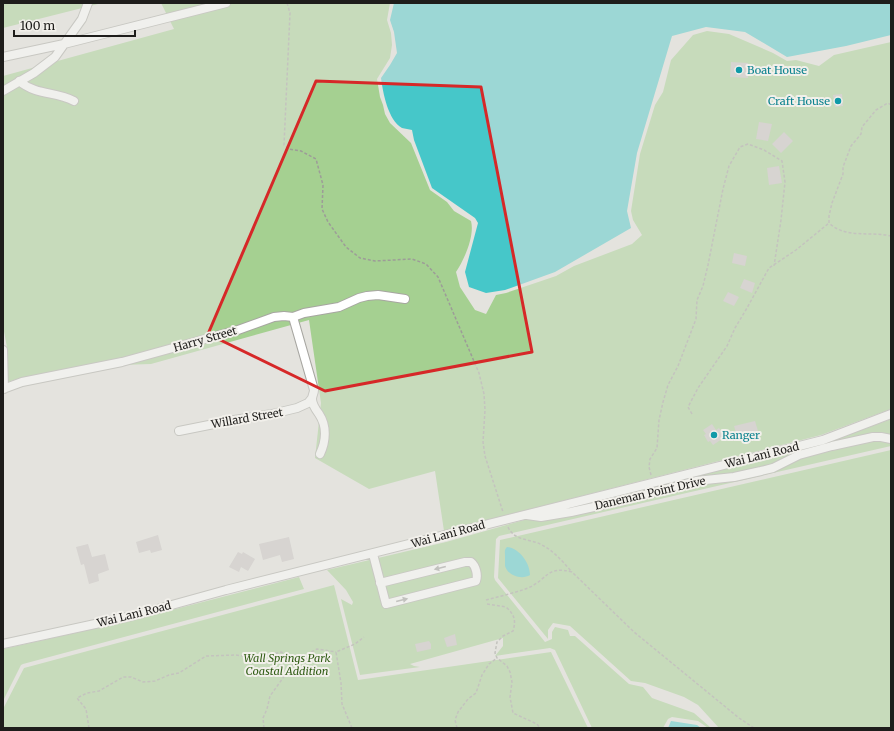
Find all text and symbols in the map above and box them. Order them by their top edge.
scale bar [14,12,135,38]
text: 100 m [20,18,55,33]
place label: Boat House [747,63,807,77]
marker: Boat House [734,65,744,75]
place label: Craft House [768,94,830,108]
marker: Craft House [833,96,843,106]
street label: Harry Street [172,323,239,355]
street label: Willard Street [209,405,285,431]
place label: Ranger [722,428,760,442]
marker: Ranger [709,430,719,440]
street label: Wai Lani Road [723,439,801,471]
street label: Daneman Point Drive [593,473,707,513]
street label: Wai Lani Road [409,517,487,551]
one-way arrow [434,566,446,572]
one-way arrow [396,597,408,603]
street label: Wai Lani Road [95,598,173,630]
park label: Wall Springs Park Coastal Addition [243,651,331,678]

